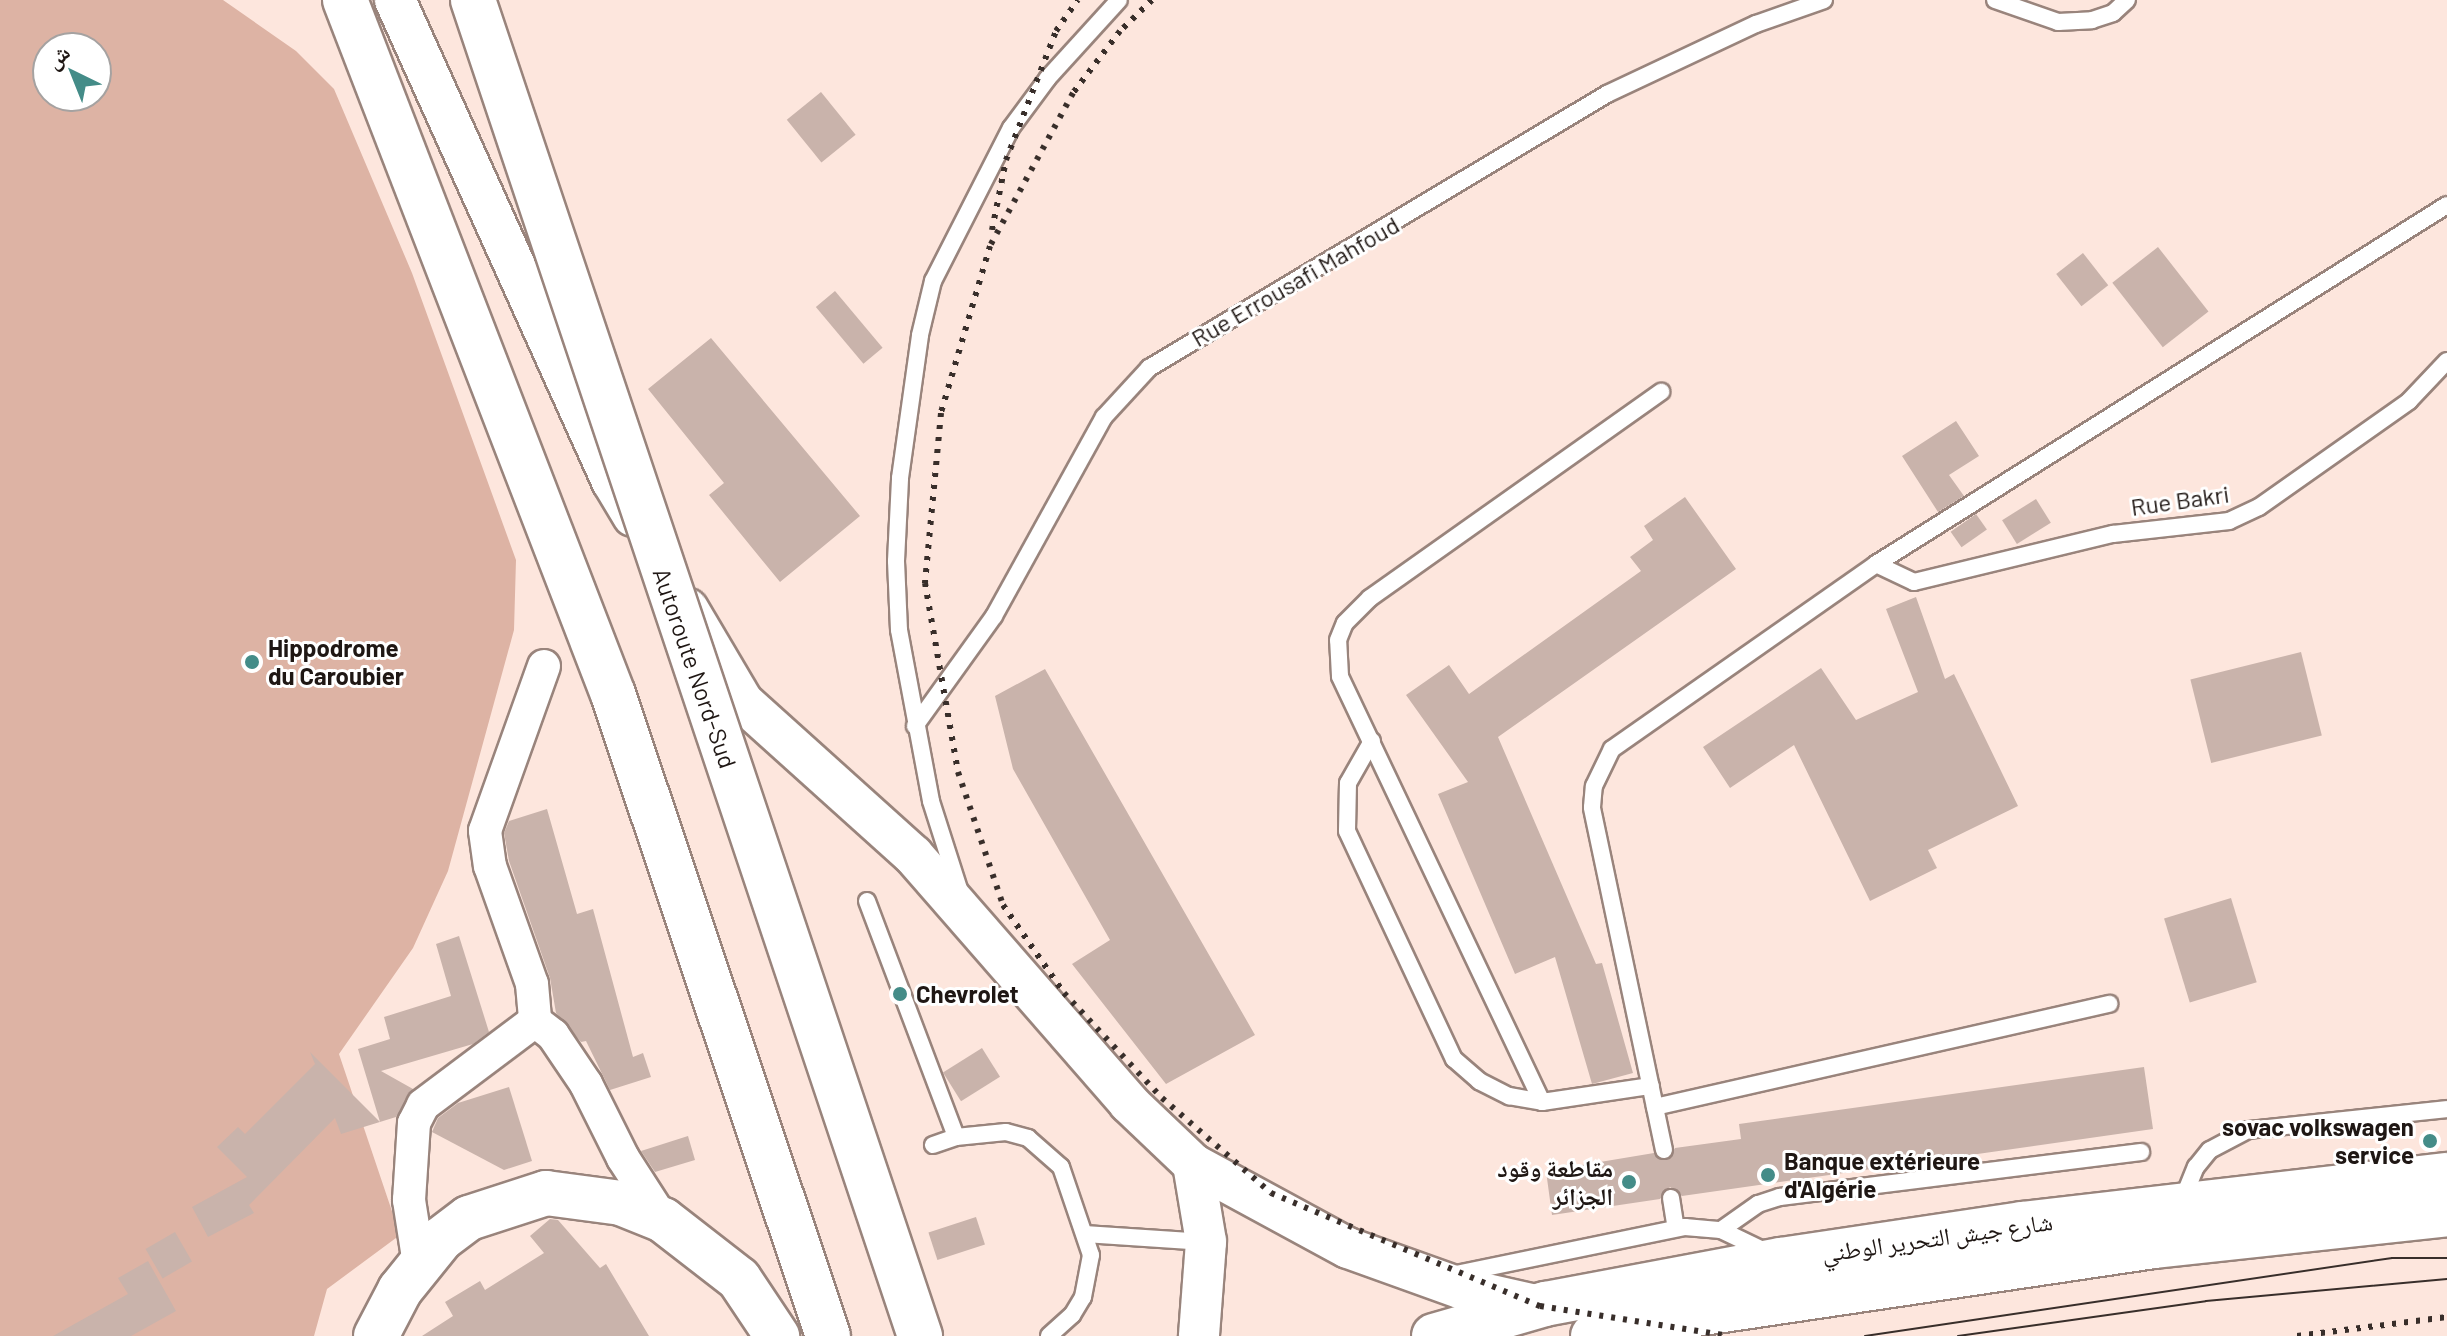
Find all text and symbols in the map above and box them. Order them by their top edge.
north arrow [32,32,112,112]
text: ش [40,38,74,73]
street label: Rue Errousafi Mahfoud [1186,210,1404,352]
street label: Rue Bakri [2129,479,2231,521]
street label: Autoroute Nord-Sud [647,564,743,772]
place label: Hippodrome du Caroubier [268,634,404,690]
marker: Hippodrome du Caroubier [243,653,261,671]
place label: Chevrolet [916,980,1019,1008]
marker: Chevrolet [891,985,909,1003]
place label: sovac volkswagen service [2222,1113,2414,1169]
marker: sovac volkswagen service [2421,1132,2439,1150]
place label: Banque extérieure d'Algérie [1784,1147,1980,1203]
place label: مقاطعة وقود الجزائر [1497,1154,1613,1210]
marker: Banque extérieure d'Algérie [1759,1166,1777,1184]
marker: مقاطعة وقود الجزائر [1620,1173,1638,1191]
street label: شارع جيش التحرير الوطني [1820,1207,2054,1267]

